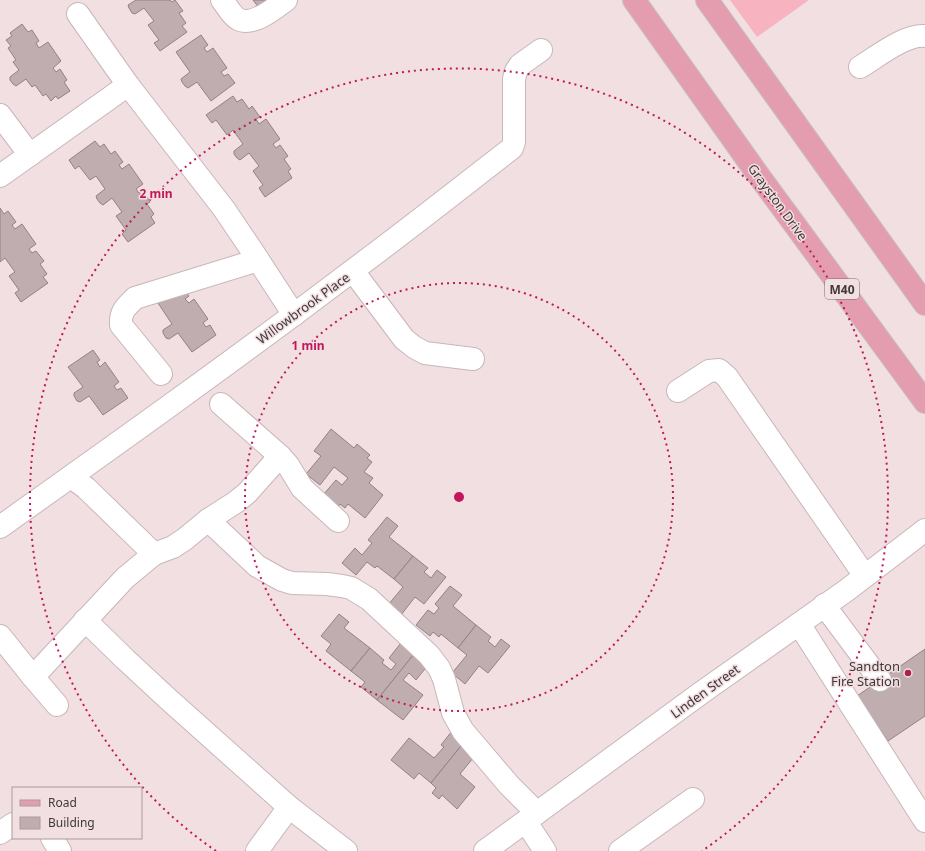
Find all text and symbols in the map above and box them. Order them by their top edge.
street label: Grayston Drive [744,160,812,244]
text: 2 min [139,185,173,202]
street label: Willowbrook Place [253,268,353,348]
road number: M40 [825,279,859,299]
text: 1 min [291,337,325,354]
centre of rings [452,490,466,504]
place label: Sandton Fire Station [831,657,900,690]
street label: Linden Street [667,660,743,722]
marker: Sandton Fire Station [903,668,913,678]
legend [12,787,142,839]
text: Road [48,794,77,811]
text: Building [48,814,95,831]

